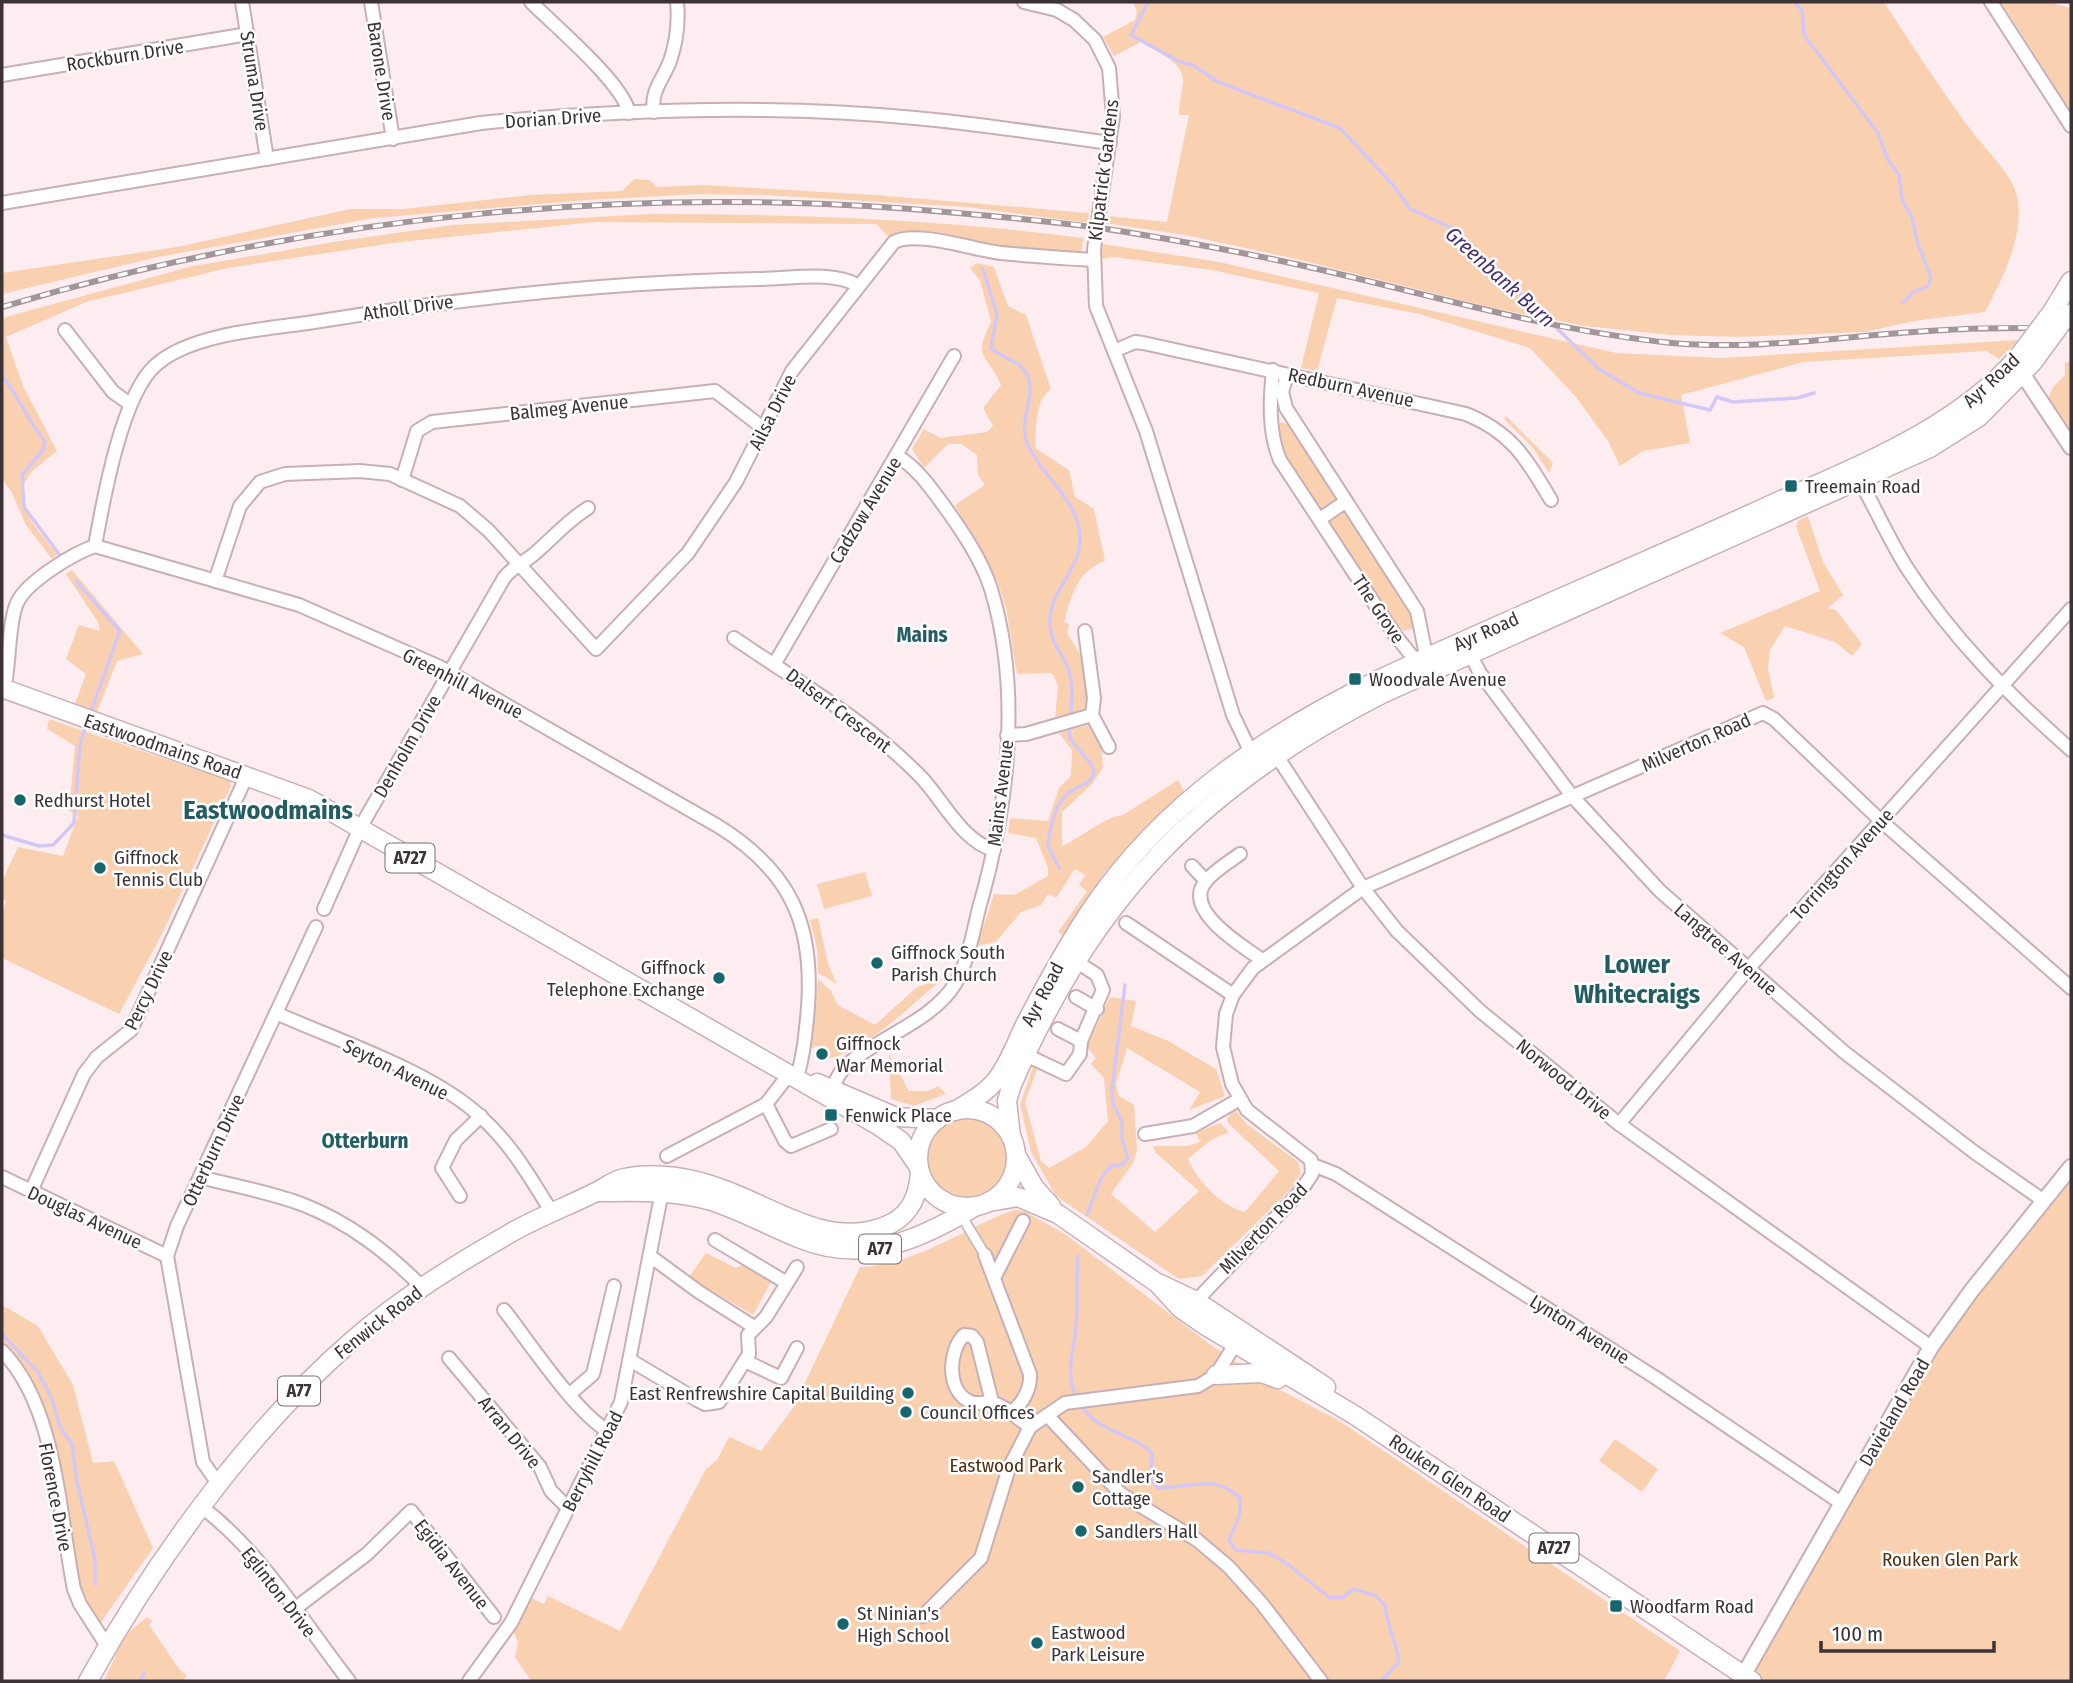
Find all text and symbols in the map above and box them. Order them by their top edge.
street label: Barone Drive [362,20,401,122]
street label: Struma Drive [235,29,274,133]
street label: Rockburn Drive [65,35,185,76]
street label: Kilpatrick Gardens [1083,98,1124,242]
street label: Dorian Drive [504,104,602,133]
water label: Greenbank Burn [1440,221,1560,333]
street label: Atholl Drive [361,290,455,325]
street label: Ayr Road [1958,348,2024,412]
street label: Redburn Avenue [1286,363,1416,412]
street label: Ailsa Drive [744,371,801,454]
street label: Balmeg Avenue [509,390,629,425]
street label: Cadzow Avenue [825,453,906,568]
place label: Treemain Road [1805,475,1921,498]
marker: Treemain Road [1783,478,1799,494]
street label: The Grove [1347,571,1410,648]
street label: Ayr Road [1450,607,1522,656]
district label: Mains [896,622,948,648]
street label: Greenhill Avenue [399,643,527,724]
street label: Dalserf Crescent [782,663,896,758]
place label: Woodvale Avenue [1369,668,1506,691]
marker: Woodvale Avenue [1347,671,1363,687]
street label: Denholm Drive [369,691,446,802]
street label: Milverton Road [1638,708,1754,777]
street label: Eastwoodmains Road [81,709,245,784]
street label: Mains Avenue [983,738,1018,848]
place label: Redhurst Hotel [34,789,151,812]
marker: Redhurst Hotel [12,792,28,808]
district label: Eastwoodmains [183,795,353,826]
street label: Torrington Avenue [1786,804,1899,925]
road number: A727 [386,844,434,872]
place label: Giffnock Tennis Club [114,846,203,891]
marker: Giffnock Tennis Club [92,860,108,876]
street label: Langtree Avenue [1669,898,1782,1000]
place label: Giffnock South Parish Church [891,941,1005,986]
street label: Percy Drive [119,946,178,1034]
district label: Lower Whitecraigs [1574,949,1700,1010]
marker: Giffnock South Parish Church [869,955,885,971]
place label: Giffnock Telephone Exchange [547,956,705,1001]
street label: Ayr Road [1016,958,1069,1030]
marker: Giffnock Telephone Exchange [711,970,727,986]
place label: Giffnock War Memorial [836,1032,943,1077]
street label: Seyton Avenue [339,1034,452,1105]
street label: Norwood Drive [1512,1034,1616,1125]
marker: Giffnock War Memorial [814,1046,830,1062]
street label: Otterburn Drive [177,1090,250,1210]
place label: Fenwick Place [845,1104,952,1127]
marker: Fenwick Place [823,1107,839,1123]
district label: Otterburn [322,1128,408,1154]
street label: Milverton Road [1214,1178,1312,1279]
street label: Douglas Avenue [24,1181,146,1254]
road number: A77 [859,1234,901,1264]
street label: Fenwick Road [330,1281,427,1364]
street label: Lynton Avenue [1526,1290,1634,1369]
street label: Davieland Road [1854,1354,1935,1470]
road number: A77 [278,1376,320,1406]
place label: East Renfrewshire Capital Building [629,1382,894,1405]
marker: East Renfrewshire Capital Building [900,1385,916,1401]
street label: Arran Drive [473,1391,546,1473]
place label: Council Offices [920,1401,1035,1424]
marker: Council Offices [898,1404,914,1420]
street label: Berryhill Road [557,1407,628,1516]
street label: Rouken Glen Road [1385,1429,1515,1528]
street label: Florence Drive [34,1441,77,1553]
park label: Eastwood Park [949,1454,1063,1477]
place label: Sandler's Cottage [1092,1465,1164,1510]
marker: Sandler's Cottage [1070,1479,1086,1495]
street label: Egidia Avenue [409,1515,494,1614]
place label: Sandlers Hall [1095,1520,1198,1543]
marker: Sandlers Hall [1073,1523,1089,1539]
road number: A727 [1530,1534,1578,1562]
street label: Eglinton Drive [236,1543,321,1642]
park label: Rouken Glen Park [1882,1548,2018,1571]
place label: Woodfarm Road [1630,1595,1754,1618]
marker: Woodfarm Road [1608,1598,1624,1614]
place label: St Ninian's High School [857,1602,949,1647]
scale bar [1821,1610,1994,1654]
marker: St Ninian's High School [835,1616,851,1632]
place label: Eastwood Park Leisure [1051,1621,1145,1666]
text: 100 m [1832,1621,1883,1647]
marker: Eastwood Park Leisure [1029,1635,1045,1651]

